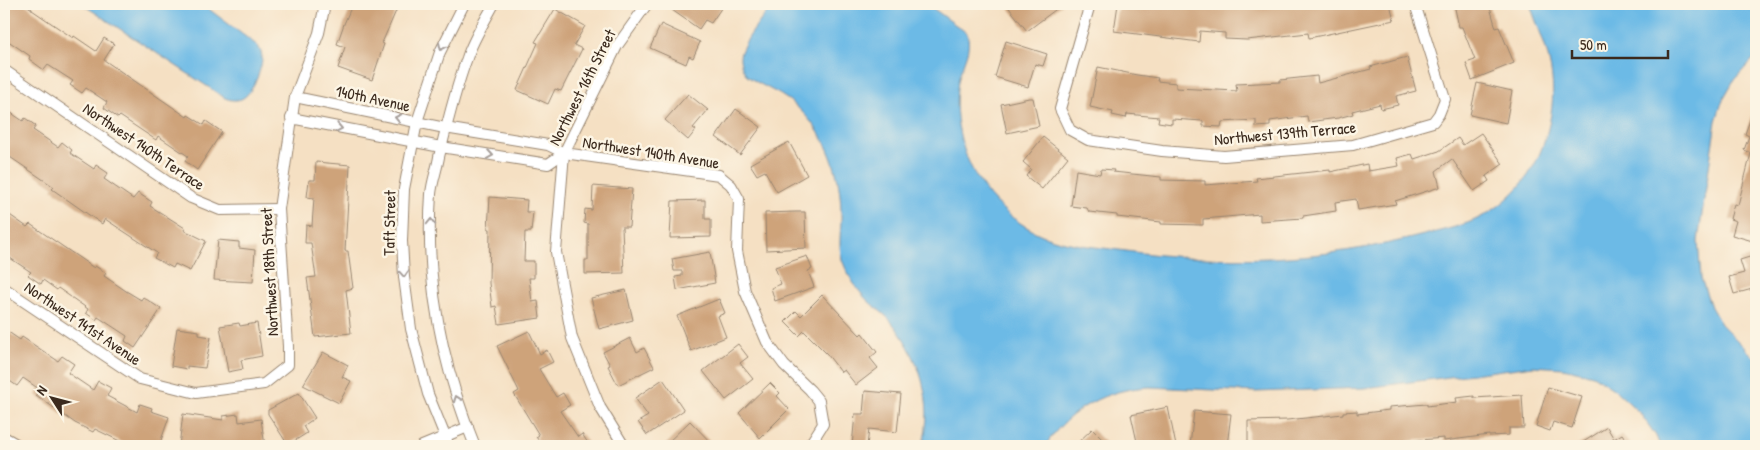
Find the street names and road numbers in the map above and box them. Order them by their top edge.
street label: Northwest 16th Street [543,25,621,149]
street label: 140th Avenue [334,79,413,117]
street label: Northwest 140th Terrace [79,97,210,195]
street label: Northwest 139th Terrace [1213,116,1357,150]
street label: Northwest 140th Avenue [581,130,721,174]
street label: Taft Street [377,189,401,256]
street label: Northwest 18th Street [255,207,283,337]
street label: Northwest 141st Avenue [20,276,146,370]

